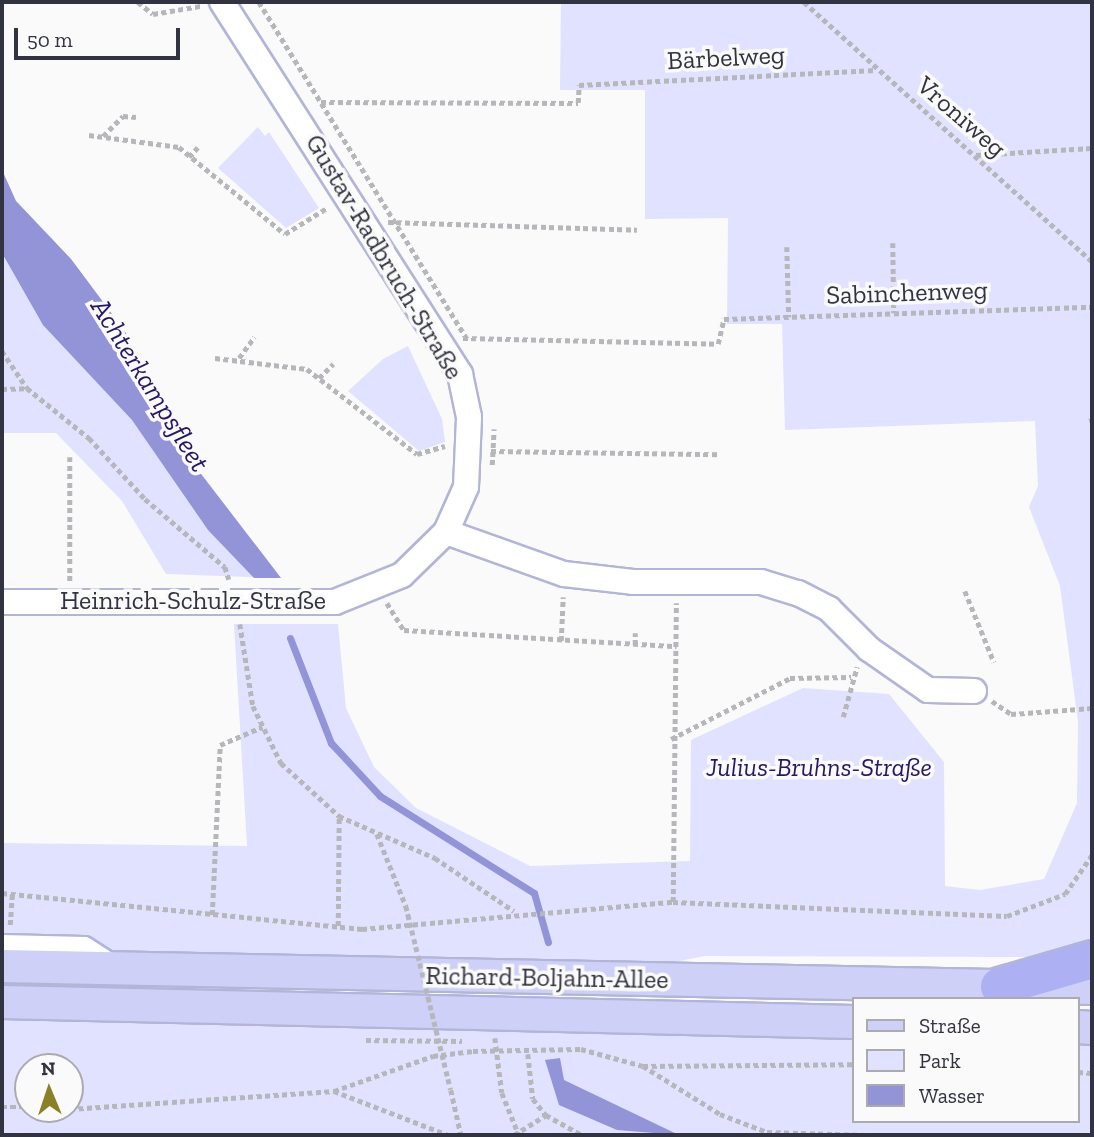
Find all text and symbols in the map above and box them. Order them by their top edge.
scale bar [18,14,184,58]
text: 50 m [27,27,73,52]
street label: Bärbelweg [666,39,786,77]
street label: Vroniweg [910,70,1012,164]
street label: Gustav-Radbruch-Straße [298,129,470,385]
street label: Sabinchenweg [826,275,988,311]
water label: Achterkampsfleet [83,292,217,478]
street label: Heinrich-Schulz-Straße [60,585,326,617]
park label: Julius-Bruhns-Straße [706,752,932,784]
street label: Richard-Boljahn-Allee [425,960,669,996]
legend [852,997,1080,1123]
text: Straße [919,1013,981,1038]
text: Park [919,1048,961,1073]
north arrow [14,1053,84,1123]
text: N [41,1057,56,1080]
text: Wasser [919,1083,985,1108]

